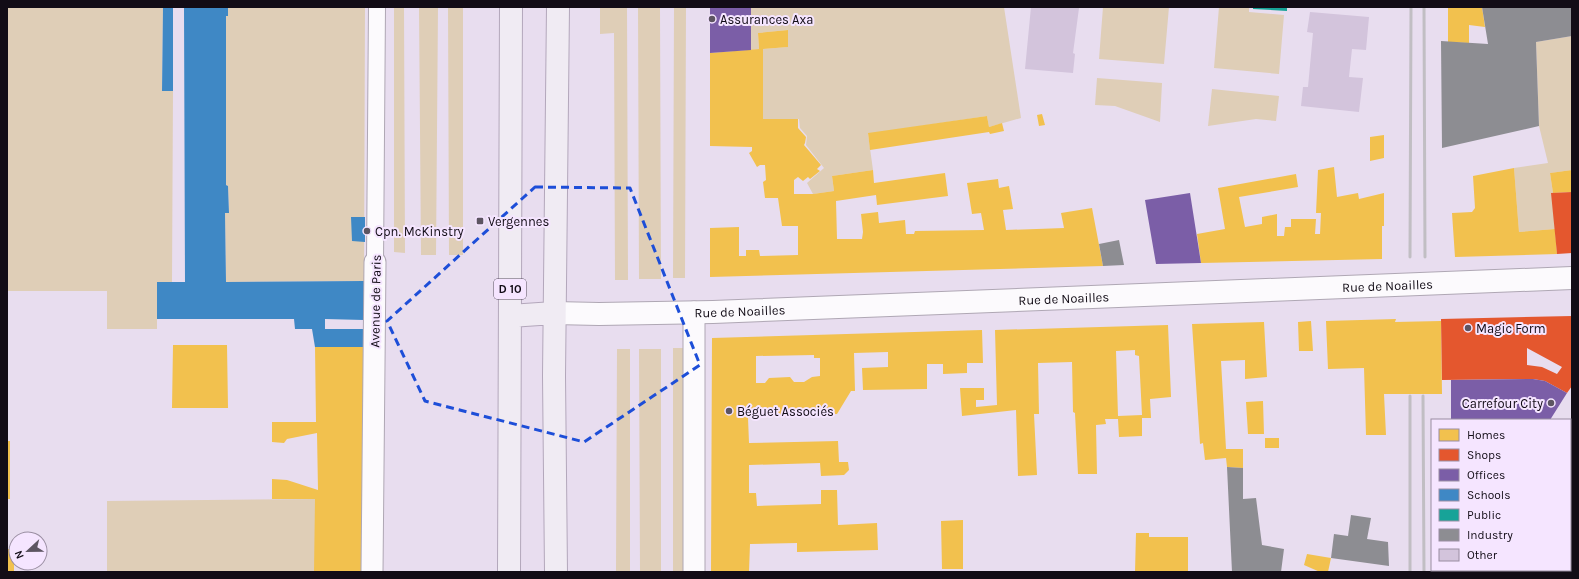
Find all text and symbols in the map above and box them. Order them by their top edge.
place label: Assurances Axa [720,12,813,27]
marker: Assurances Axa [707,14,717,24]
place label: Vergennes [488,214,549,229]
marker: Vergennes [475,216,485,226]
place label: Cpn. McKinstry [375,224,464,239]
marker: Cpn. McKinstry [362,226,372,236]
street label: Avenue de Paris [367,254,384,348]
street label: Rue de Noailles [1342,277,1433,295]
road number: D 10 [494,279,526,299]
street label: Rue de Noailles [1018,289,1110,308]
street label: Rue de Noailles [694,302,786,320]
place label: Magic Form [1476,321,1546,336]
marker: Magic Form [1463,323,1473,333]
place label: Carrefour City [1462,396,1543,411]
marker: Carrefour City [1546,398,1556,408]
place label: Béguet Associés [737,404,834,419]
marker: Béguet Associés [724,406,734,416]
legend [1431,419,1571,571]
text: Homes [1467,428,1505,442]
text: Shops [1467,448,1501,462]
text: Offices [1467,468,1505,482]
text: Schools [1467,488,1510,502]
text: Public [1467,508,1501,522]
text: Industry [1467,528,1513,542]
north arrow [8,531,48,571]
text: N [12,548,27,561]
text: Other [1467,548,1498,562]

